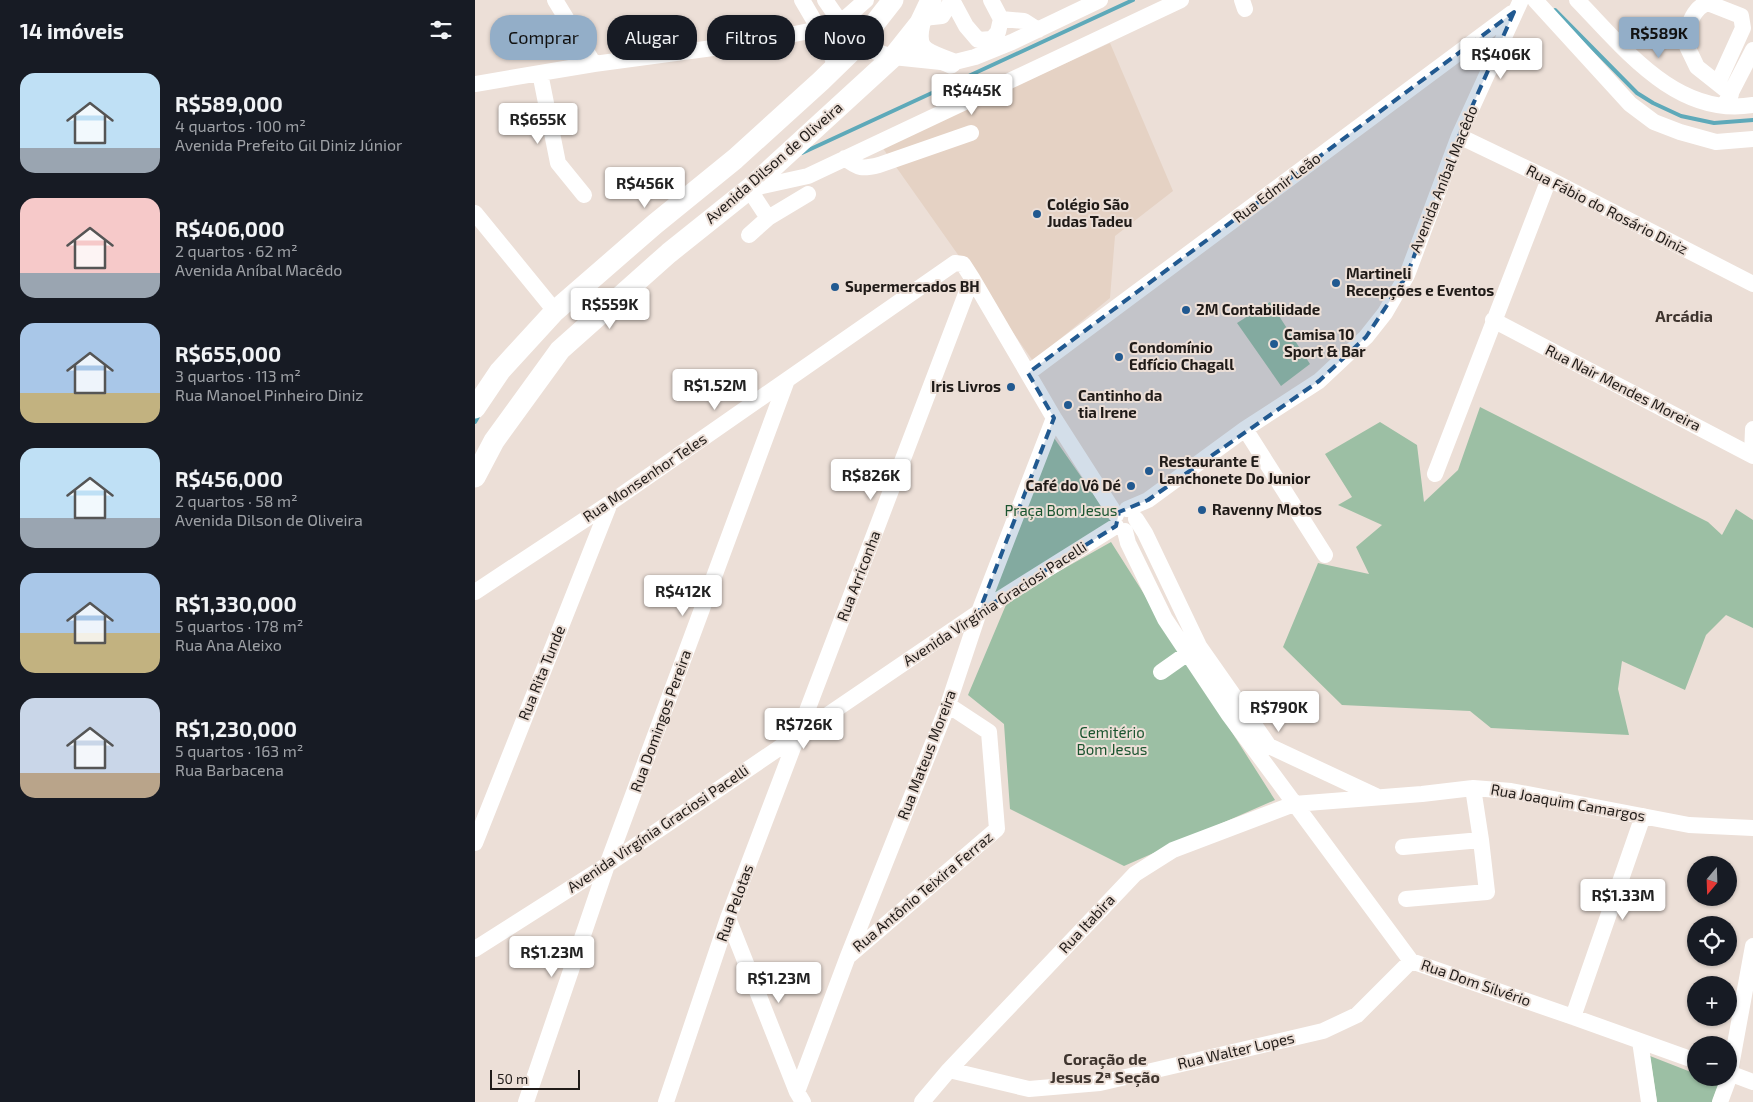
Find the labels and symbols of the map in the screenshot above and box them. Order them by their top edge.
pin: R$589K [1618,17,1700,59]
pin: R$406K [1460,38,1542,80]
pin: R$445K [931,74,1013,116]
street label: Avenida Dilson de Oliveira [701,98,846,227]
pin: R$655K [497,102,579,145]
street label: Avenida Aníbal Macêdo [1405,102,1481,255]
street label: Rua Edmir Leão [1229,148,1324,226]
street label: Rua Fábio do Rosário Diniz [1524,160,1691,258]
pin: R$456K [604,166,686,209]
place label: Colégio São Judas Tadeu [1047,195,1132,230]
marker: Colégio São Judas Tadeu [1031,208,1043,220]
place label: Martineli Recepções e Eventos [1346,264,1494,301]
place label: Supermercados BH [845,277,980,295]
marker: Martineli Recepções e Eventos [1330,277,1342,289]
marker: Supermercados BH [829,281,841,293]
pin: R$559K [569,288,651,330]
place label: 2M Contabilidade [1196,300,1320,318]
marker: 2M Contabilidade [1180,304,1192,316]
district label: Arcádia [1655,306,1713,325]
place label: Camisa 10 Sport & Bar [1284,325,1366,360]
place label: Condomínio Edfício Chagall [1129,338,1234,373]
marker: Camisa 10 Sport & Bar [1268,338,1280,350]
street label: Rua Nair Mendes Moreira [1543,340,1704,434]
marker: Condomínio Edfício Chagall [1113,351,1125,363]
pin: R$1.52M [669,368,761,411]
place label: Iris Livros [931,377,1001,395]
marker: Iris Livros [1005,381,1017,393]
place label: Cantinho da tia Irene [1078,386,1162,421]
marker: Cantinho da tia Irene [1062,399,1074,411]
street label: Rua Monsenhor Teles [579,429,710,525]
place label: Restaurante E Lanchonete Do Junior [1159,452,1311,487]
pin: R$826K [830,458,912,501]
marker: Restaurante E Lanchonete Do Junior [1143,465,1155,477]
place label: Café do Vô Dé [1025,476,1121,494]
marker: Café do Vô Dé [1125,480,1137,492]
place label: Ravenny Motos [1212,500,1322,519]
park label: Praça Bom Jesus [1005,501,1117,520]
marker: Ravenny Motos [1196,504,1208,516]
street label: Rua Arriconha [833,528,884,623]
street label: Avenida Virgínia Graciosi Pacelli [899,537,1090,669]
pin: R$412K [642,574,724,617]
street label: Rua Rita Tunde [514,623,568,723]
street label: Rua Domingos Pereira [626,647,694,794]
street label: Rua Mateus Moreira [893,687,959,822]
pin: R$790K [1238,690,1320,733]
pin: R$726K [763,708,845,750]
park label: Cemitério Bom Jesus [1077,723,1147,758]
street label: Avenida Virgínia Graciosi Pacelli [563,761,752,896]
street label: Rua Joaquim Camargos [1489,780,1647,824]
street label: Rua Antônio Teixira Ferraz [849,827,996,955]
north arrow [1687,856,1737,906]
street label: Rua Pelotas [712,862,756,944]
pin: R$1.33M [1577,878,1669,921]
street label: Rua Itabira [1055,890,1118,956]
pin: R$1.23M [506,936,598,978]
street label: Rua Dom Silvério [1419,955,1534,1009]
pin: R$1.23M [733,962,825,1004]
street label: Rua Walter Lopes [1176,1028,1296,1072]
district label: Coração de Jesus 2ª Seção [1050,1049,1160,1088]
scale bar [490,1067,580,1090]

